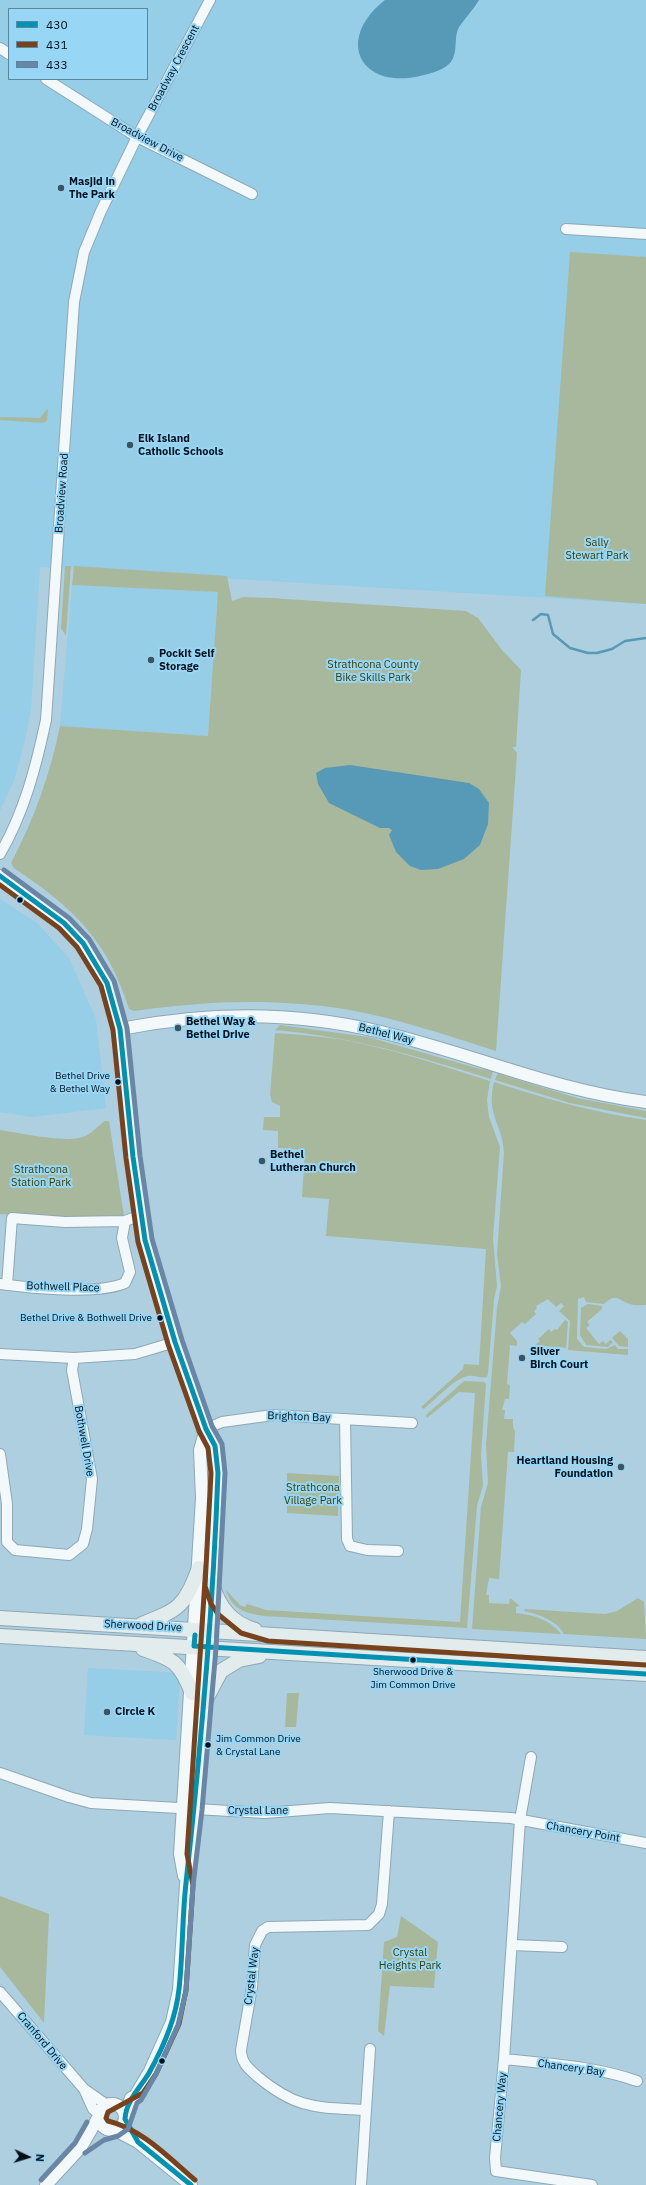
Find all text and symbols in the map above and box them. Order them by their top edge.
legend [8,8,148,80]
text: 430 [46,17,68,32]
street label: Broadway Crescent [146,23,202,113]
text: 431 [46,37,68,52]
text: 433 [46,57,68,72]
street label: Broadview Drive [108,115,186,165]
place label: Masjid in The Park [69,175,115,201]
marker: Masjid in The Park [56,183,66,193]
place label: Elk Island Catholic Schools [138,432,223,458]
marker: Elk Island Catholic Schools [125,440,135,450]
street label: Broadview Road [53,453,71,533]
park label: Sally Stewart Park [565,536,629,562]
place label: Pockit Self Storage [159,647,215,673]
marker: Pockit Self Storage [146,655,156,665]
park label: Strathcona County Bike Skills Park [327,658,419,684]
unlabelled marker [15,895,25,905]
place label: Bethel Way & Bethel Drive [186,1015,255,1041]
street label: Bethel Way [357,1021,415,1047]
marker: Bethel Way & Bethel Drive [173,1023,183,1033]
place label: Bethel Drive & Bethel Way [50,1070,110,1094]
marker: Bethel Drive & Bethel Way [113,1077,123,1087]
place label: Bethel Lutheran Church [270,1148,356,1174]
marker: Bethel Lutheran Church [257,1156,267,1166]
park label: Strathcona Station Park [11,1163,71,1189]
street label: Bothwell Place [26,1279,100,1295]
place label: Bethel Drive & Bothwell Drive [20,1312,152,1324]
marker: Bethel Drive & Bothwell Drive [155,1313,165,1323]
place label: Silver Birch Court [530,1345,588,1371]
marker: Silver Birch Court [517,1353,527,1363]
street label: Bothwell Drive [71,1404,97,1478]
street label: Brighton Bay [267,1409,331,1425]
place label: Heartland Housing Foundation [516,1454,613,1480]
marker: Heartland Housing Foundation [616,1462,626,1472]
park label: Strathcona Village Park [284,1481,342,1507]
street label: Sherwood Drive [104,1617,182,1635]
marker: Sherwood Drive & Jim Common Drive [408,1655,418,1665]
place label: Sherwood Drive & Jim Common Drive [371,1666,455,1690]
place label: Circle K [115,1705,155,1719]
marker: Circle K [102,1707,112,1717]
place label: Jim Common Drive & Crystal Lane [216,1733,301,1756]
marker: Jim Common Drive & Crystal Lane [203,1740,213,1750]
street label: Crystal Lane [228,1804,288,1818]
street label: Chancery Point [545,1819,621,1845]
street label: Crystal Way [242,1946,262,2006]
park label: Crystal Heights Park [379,1946,441,1972]
street label: Cranford Drive [14,2010,70,2072]
unlabelled marker [157,2056,167,2066]
street label: Chancery Bay [537,2057,605,2079]
street label: Chancery Way [490,2072,510,2142]
north arrow [8,2137,48,2177]
text: N [33,2153,47,2162]

